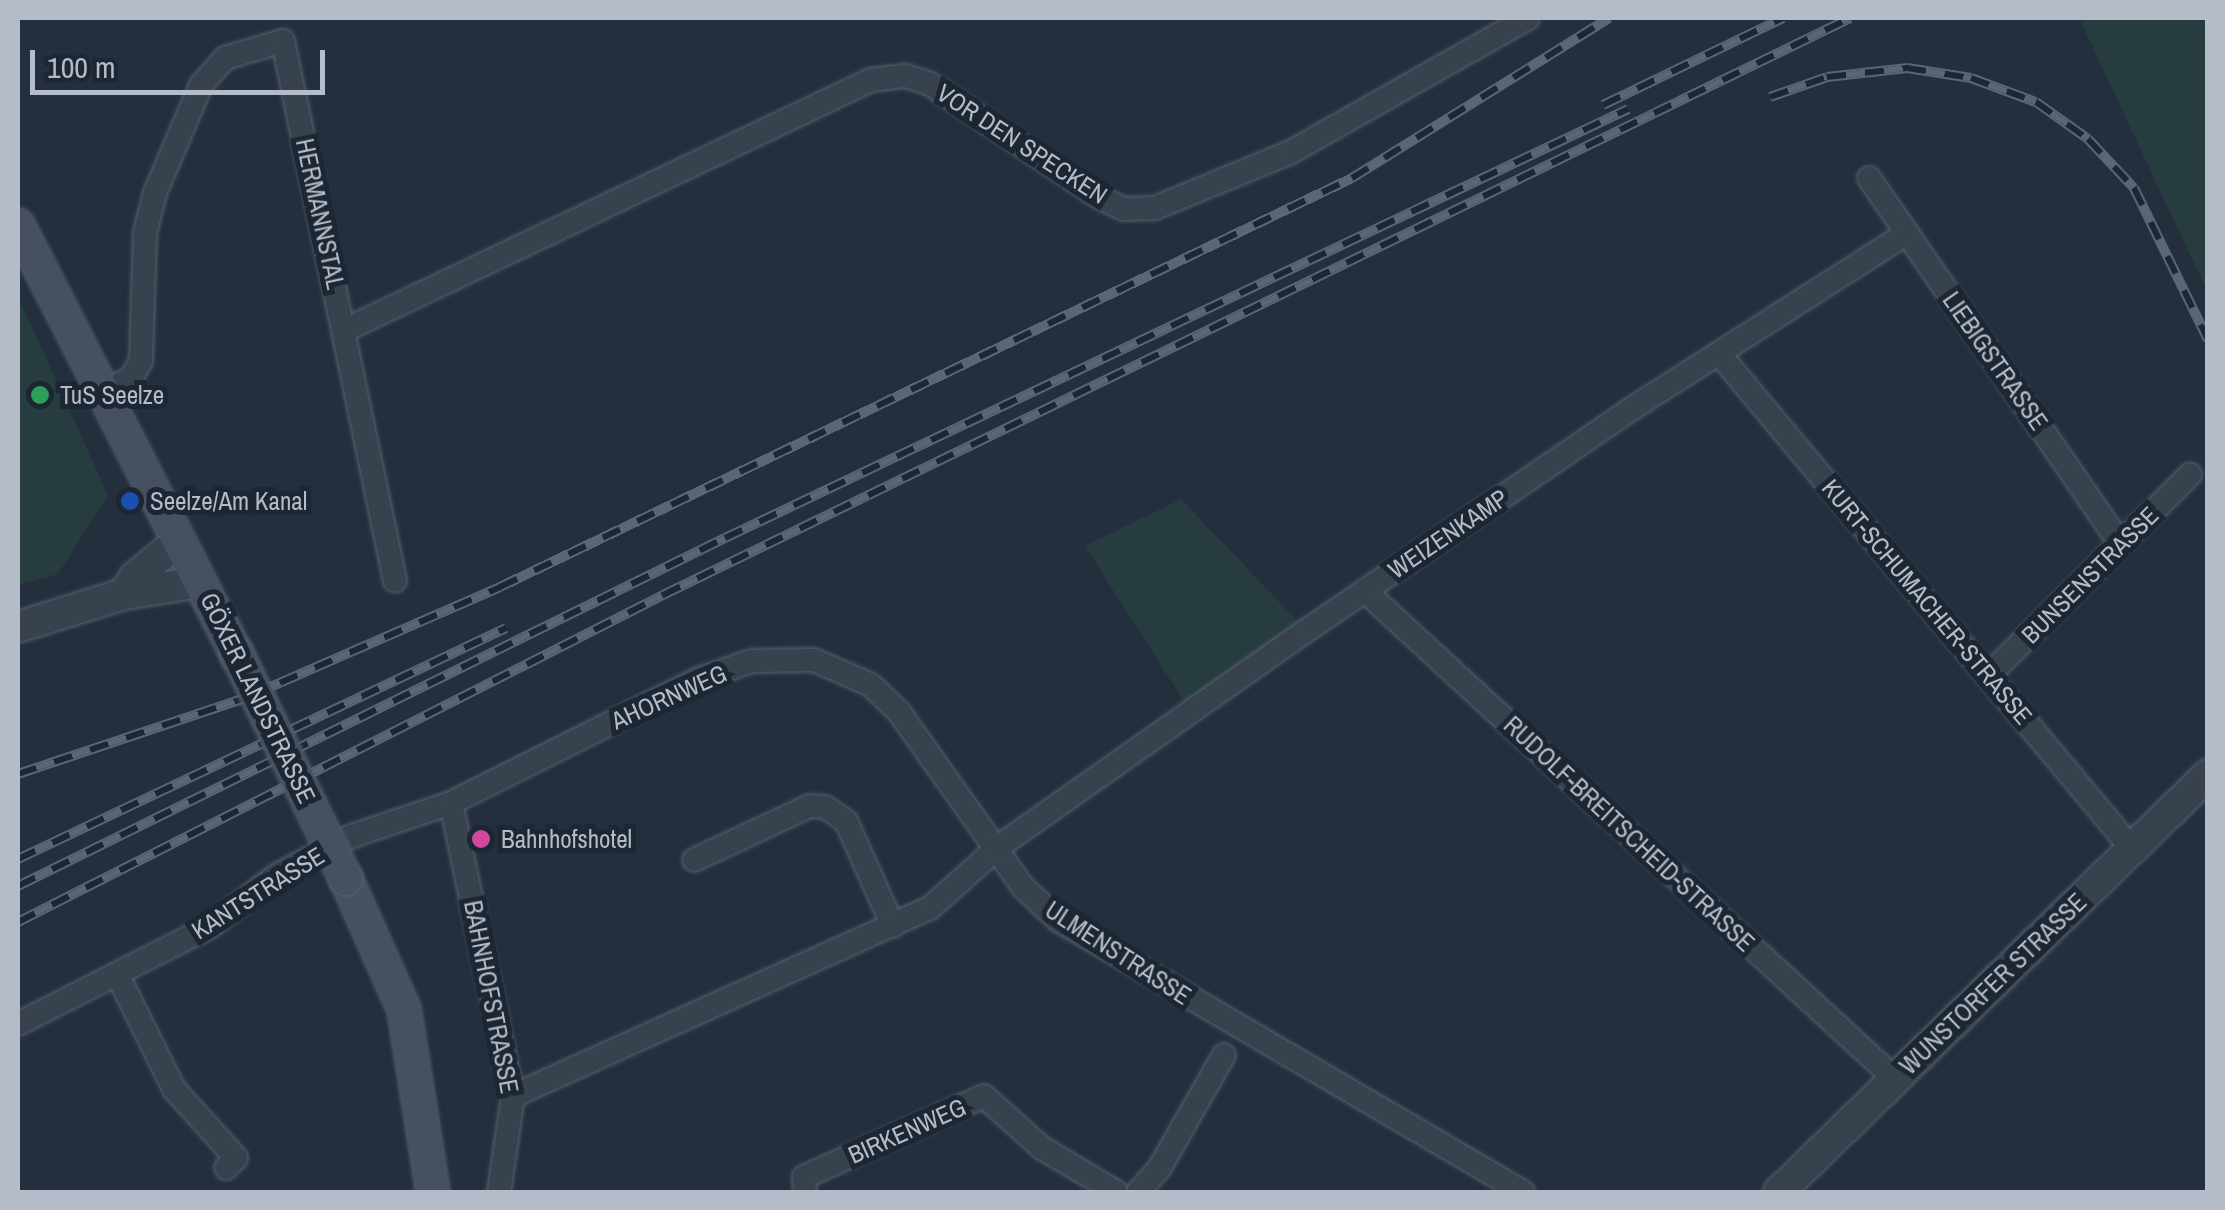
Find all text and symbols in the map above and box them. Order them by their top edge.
scale bar [35,30,330,92]
text: 100 m [47,47,115,87]
street label: VOR DEN SPECKEN [931,78,1113,210]
street label: HERMANNSTAL [289,136,351,292]
street label: LIEBIGSTRASSE [1936,286,2054,436]
place label: TuS Seelze [60,380,164,410]
marker: TuS Seelze [29,384,51,406]
street label: KURT-SCHUMACHER-STRASSE [1816,473,2038,731]
street label: WEIZENKAMP [1382,483,1514,585]
place label: Seelze/Am Kanal [150,486,307,516]
marker: Seelze/Am Kanal [119,490,141,512]
street label: BUNSENSTRASSE [2015,500,2165,650]
street label: GÖXER LANDSTRASSE [194,588,322,808]
street label: AHORNWEG [607,658,731,736]
street label: RUDOLF-BREITSCHEID-STRASSE [1498,710,1760,958]
place label: Bahnhofshotel [501,824,632,854]
marker: Bahnhofshotel [470,828,492,850]
street label: KANTSTRASSE [186,840,330,946]
street label: WUNSTORFER STRASSE [1893,887,2093,1081]
street label: ULMENSTRASSE [1040,895,1196,1011]
street label: BAHNHOFSTRASSE [458,898,524,1096]
street label: BIRKENWEG [844,1092,970,1170]

